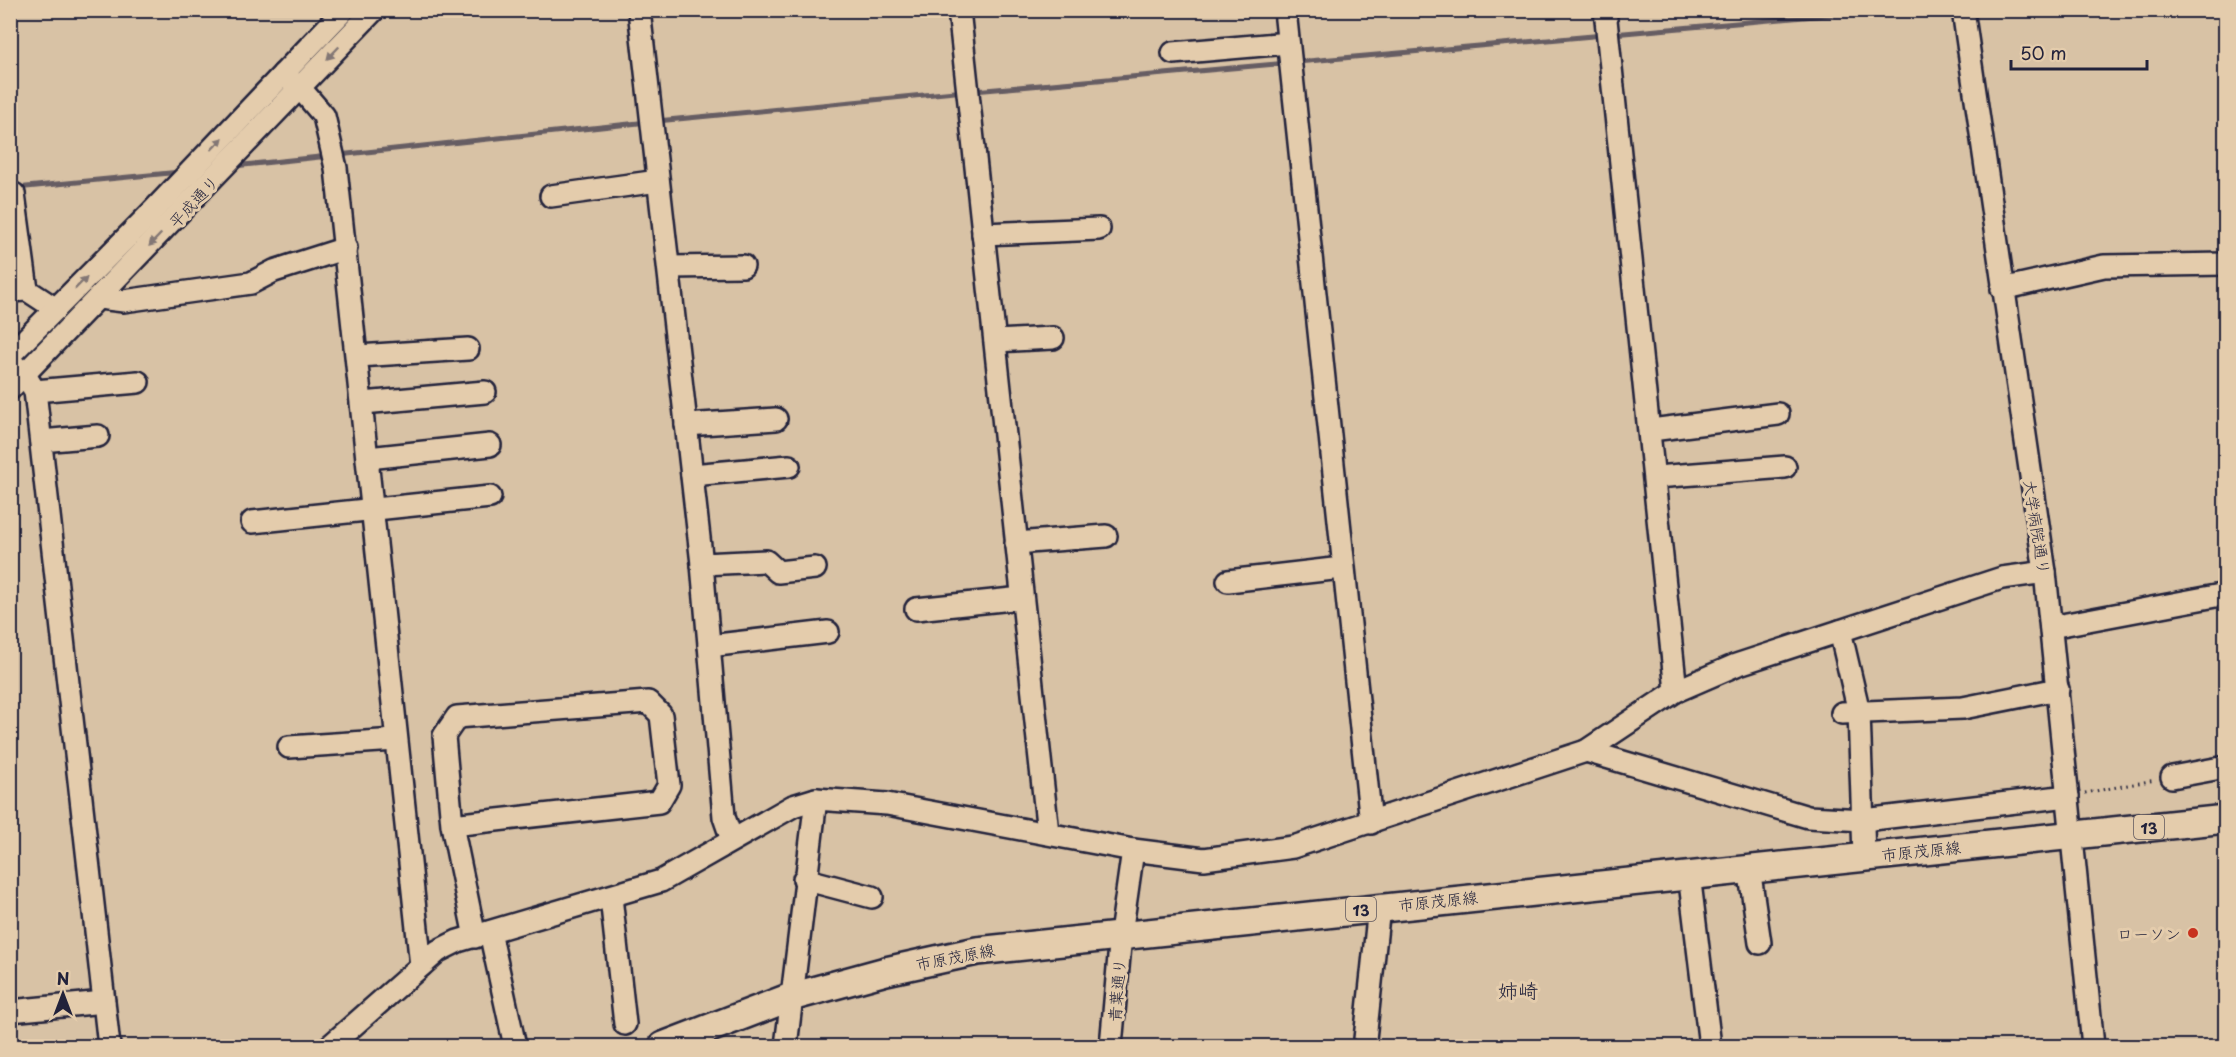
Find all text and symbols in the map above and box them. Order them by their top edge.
scale bar [2011,33,2148,71]
text: 50 m [2020,39,2067,66]
one-way arrow [327,45,341,59]
one-way arrow [210,136,224,151]
street label: 平成通り [162,169,224,233]
one-way arrow [149,232,163,246]
one-way arrow [74,277,88,291]
street label: 大学病院通り [2019,478,2057,576]
road number: 13 [2134,815,2164,839]
street label: 市原茂原線 [1880,834,1962,866]
street label: 市原茂原線 [1397,884,1479,916]
road number: 13 [1346,897,1376,921]
place label: ローソン [2117,921,2181,945]
marker: ローソン [2186,926,2200,940]
street label: 市原茂原線 [913,937,997,975]
street label: 青葉通り [1101,957,1131,1023]
north arrow [33,964,93,1024]
text: N [57,966,69,990]
district label: 姉崎 [1498,975,1538,1005]

